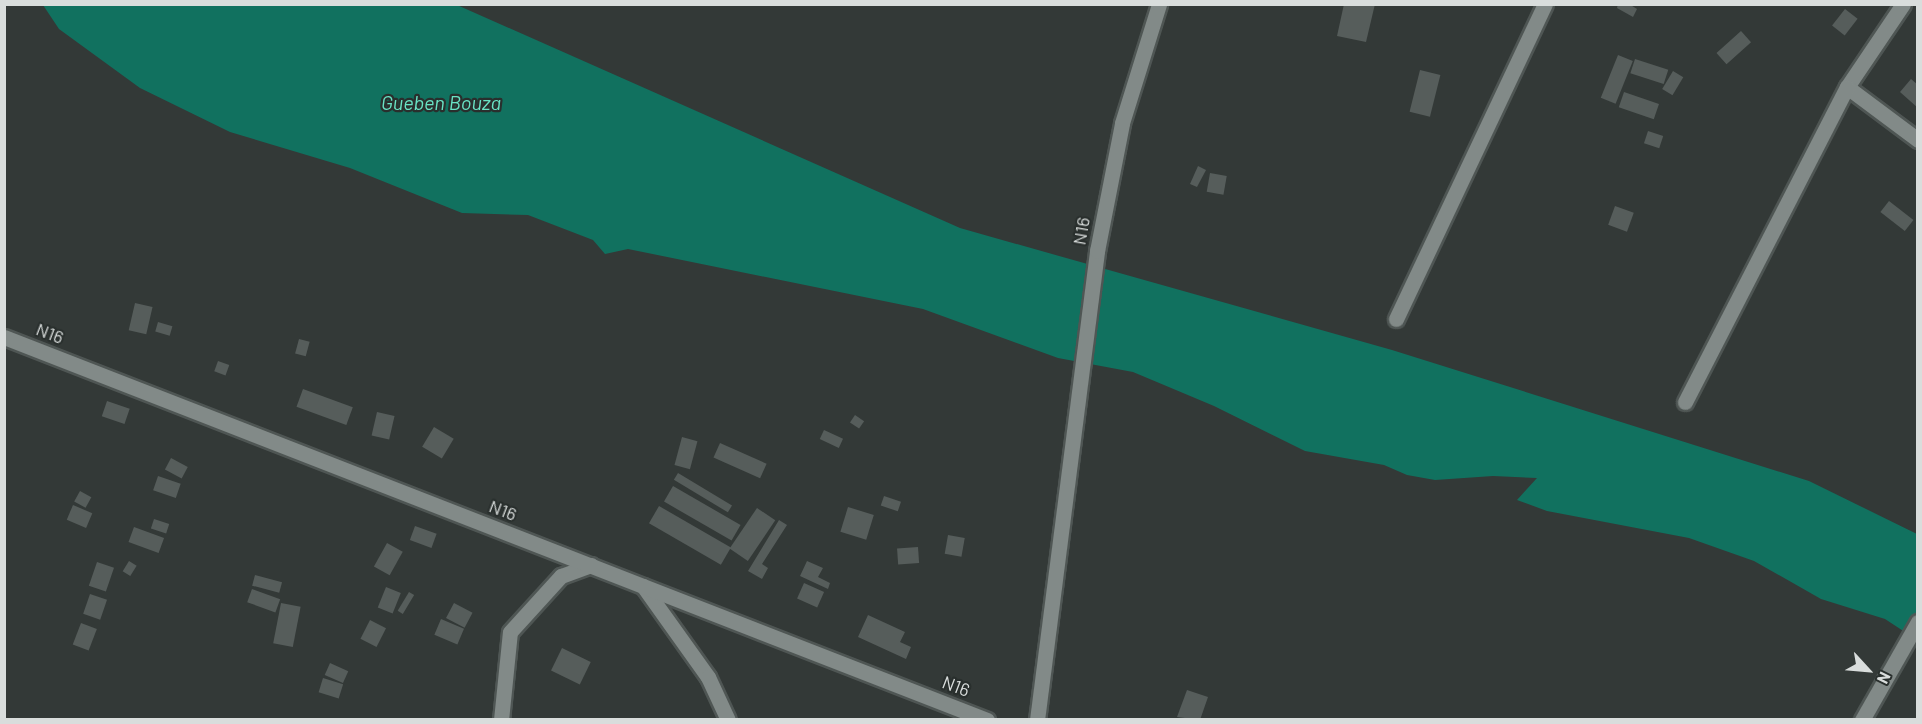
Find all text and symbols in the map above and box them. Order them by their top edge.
water label: Gueben Bouza [381,90,501,114]
street label: N16 [1068,215,1094,247]
street label: N16 [33,318,67,348]
street label: N16 [486,495,520,525]
north arrow [1838,640,1898,700]
text: N [1874,669,1896,687]
street label: N16 [939,671,973,701]

